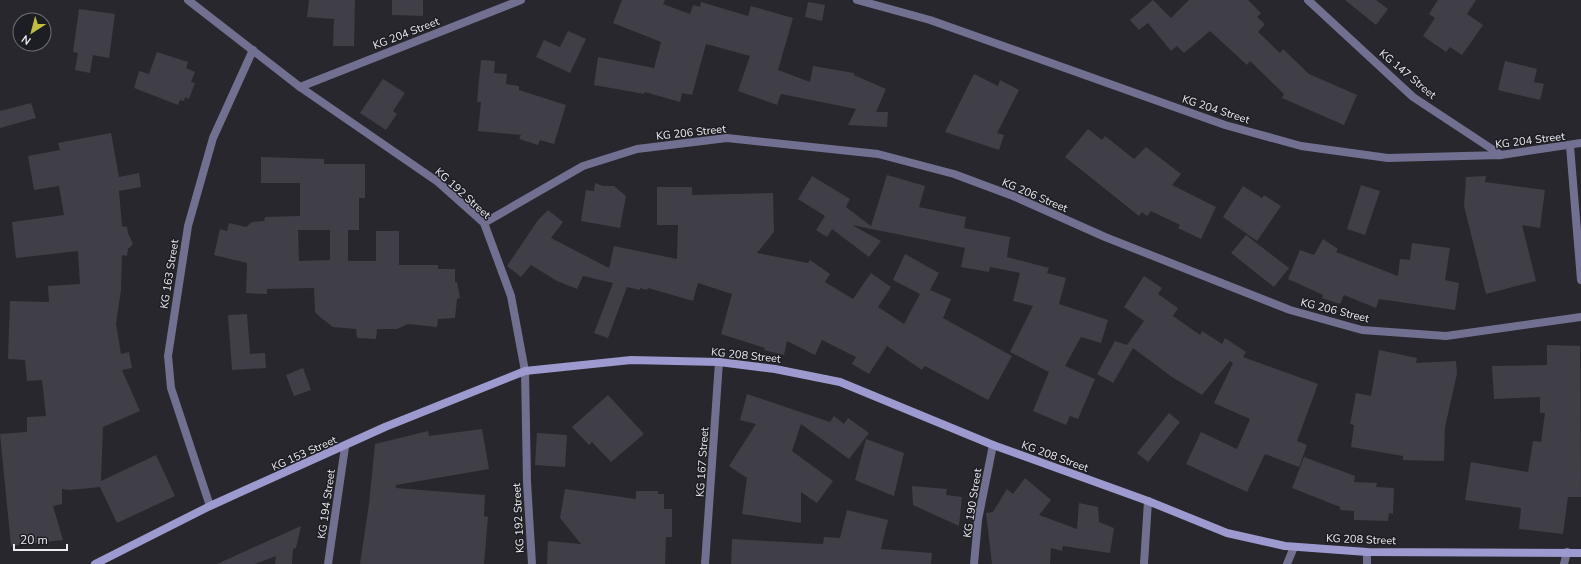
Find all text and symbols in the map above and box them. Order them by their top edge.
north arrow [12,12,52,52]
street label: KG 204 Street [371,14,442,53]
text: N [19,31,34,48]
street label: KG 147 Street [1376,46,1439,103]
street label: KG 204 Street [1180,92,1252,127]
street label: KG 206 Street [655,121,727,144]
street label: KG 204 Street [1494,129,1566,152]
street label: KG 192 Street [432,164,494,222]
street label: KG 206 Street [1000,175,1070,216]
street label: KG 163 Street [157,238,182,310]
street label: KG 206 Street [1299,295,1371,326]
street label: KG 208 Street [710,344,782,367]
street label: KG 167 Street [693,426,712,497]
street label: KG 153 Street [269,432,339,475]
street label: KG 208 Street [1019,437,1090,476]
street label: KG 190 Street [960,467,985,539]
street label: KG 194 Street [314,468,339,540]
street label: KG 192 Street [509,482,528,553]
scale bar [14,526,67,552]
street label: KG 208 Street [1326,531,1396,548]
text: 20 m [20,532,48,548]

